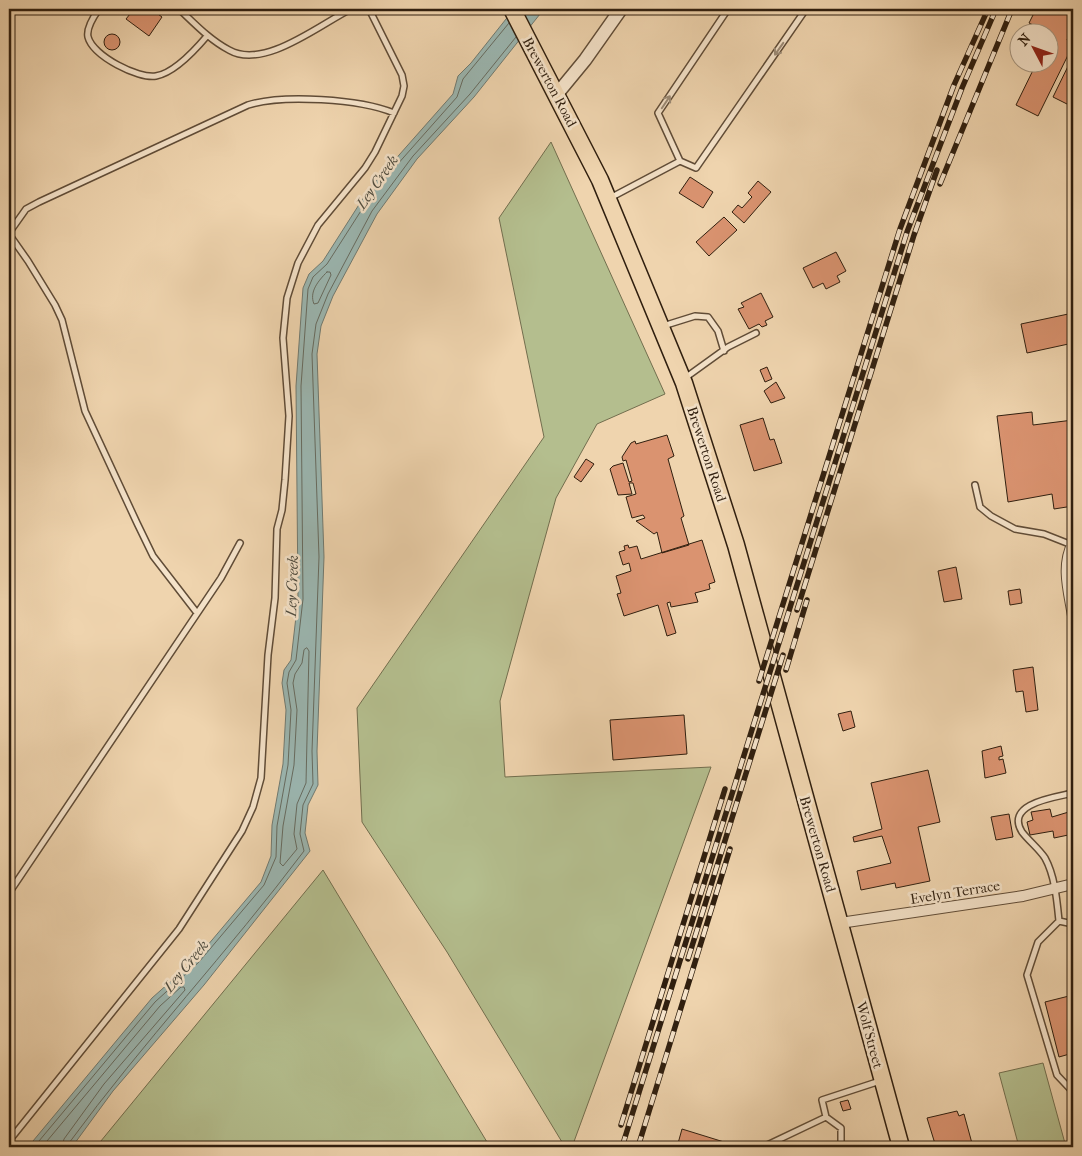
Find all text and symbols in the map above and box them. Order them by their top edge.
north arrow [1010,22,1060,72]
text: N [1015,30,1035,49]
street label: Brewerton Road [519,34,581,130]
one-way arrow [774,42,784,56]
one-way arrow [661,95,671,109]
water label: Ley Creek [351,151,402,213]
street label: Brewerton Road [683,404,730,504]
water label: Ley Creek [282,555,302,618]
street label: Brewerton Road [796,794,839,895]
street label: Evelyn Terrace [909,877,1001,908]
water label: Ley Creek [159,936,213,996]
street label: Wolf Street [852,999,887,1070]

